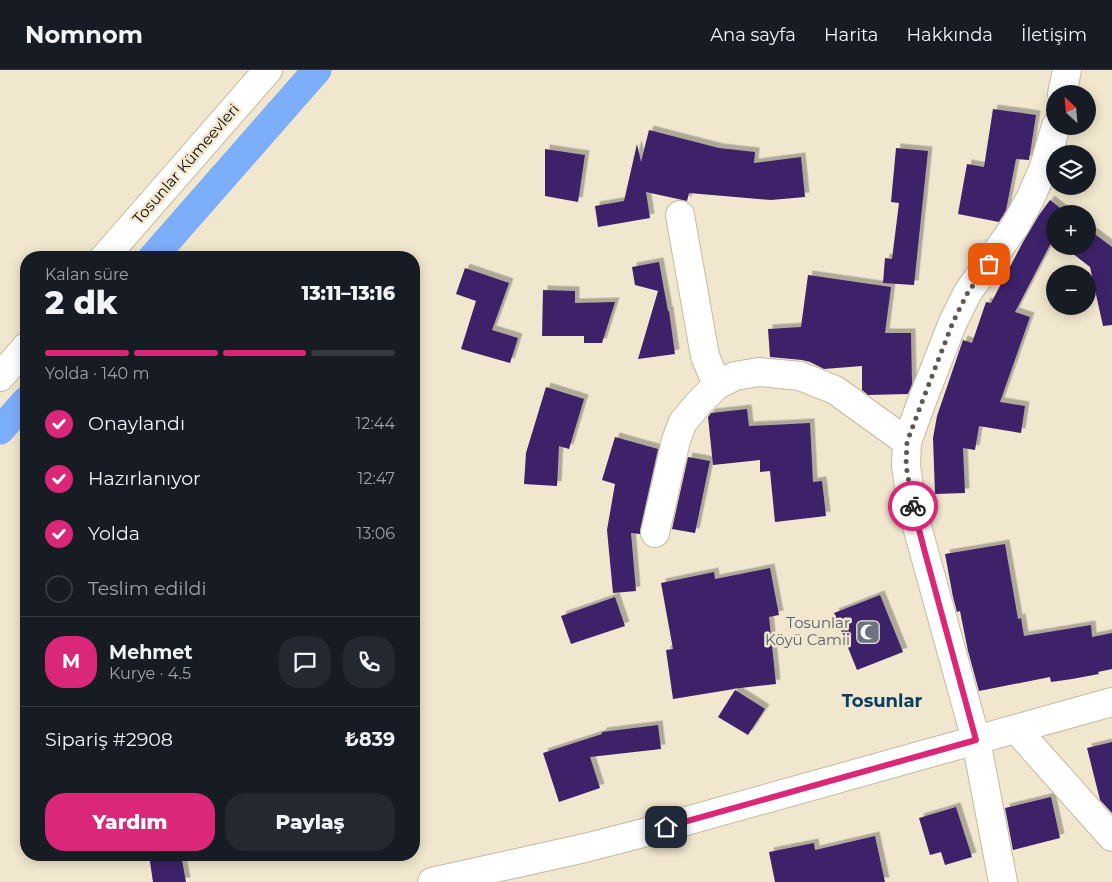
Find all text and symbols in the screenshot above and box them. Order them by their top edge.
text: Nomnom [25,20,143,49]
text: Ana sayfa [710,24,796,46]
text: Harita [824,24,878,46]
text: Hakkında [906,24,993,46]
text: İletişim [1021,24,1087,46]
north arrow [1046,85,1096,135]
map controls [1046,85,1096,315]
street label: Tosunlar Kümeevleri [128,100,243,228]
button: layers [1046,145,1096,195]
button: + [1046,205,1096,255]
pin [968,243,1010,285]
icon: bag [975,250,1003,278]
text: Kalan süre [45,265,129,284]
button: − [1046,265,1096,315]
text: 13:11–13:16 [301,282,395,305]
text: 2 dk [45,283,117,322]
text: Yolda · 140 m [45,364,149,383]
icon: check [45,410,73,438]
text: Onaylandı [88,412,185,435]
text: 12:44 [356,414,395,433]
icon: check [45,465,73,493]
text: Hazırlanıyor [88,467,201,490]
text: 12:47 [358,469,395,488]
courier [888,481,938,531]
icon: bike [899,492,927,520]
icon: check [45,520,73,548]
text: Yolda [88,522,140,545]
text: 13:06 [356,524,395,543]
text: Teslim edildi [88,577,207,600]
place label: Tosunlar Köyü Camii [765,613,850,649]
mosque icon: Tosunlar Köyü Camii [855,619,881,645]
button: chat [279,636,331,688]
button: phone [343,636,395,688]
text: Mehmet [109,641,193,664]
text: M [62,650,80,673]
text: Kurye · 4.5 [109,664,191,683]
district label: Tosunlar [842,690,923,712]
text: Sipariş #2908 [45,728,173,751]
text: ₺839 [345,728,395,751]
button: Yardım [45,793,215,851]
button: Paylaş [225,793,395,851]
pin [645,806,687,848]
icon: home [652,813,680,841]

